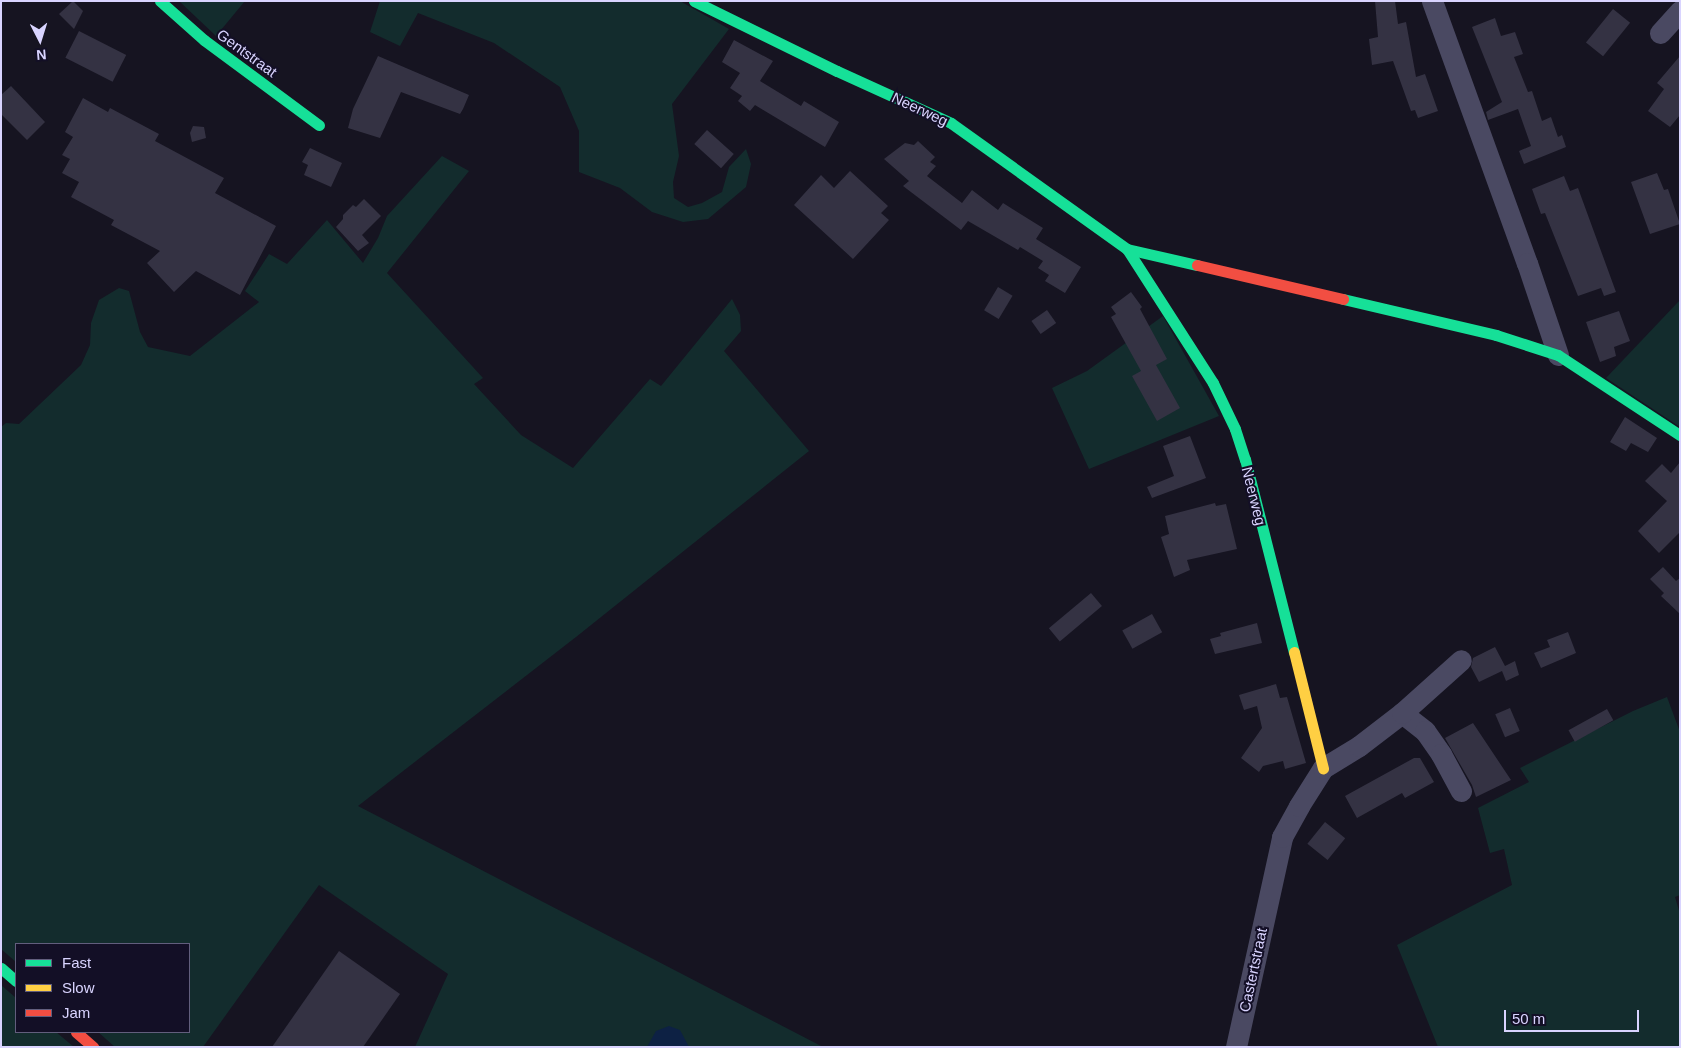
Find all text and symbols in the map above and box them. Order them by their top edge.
north arrow [15,15,65,65]
street label: Gentstraat [213,25,281,81]
text: N [36,47,47,63]
street label: Neerweg [889,88,951,130]
street label: Neerweg [1238,465,1270,527]
street label: Castertstraat [1235,926,1271,1014]
legend [15,943,190,1033]
text: Fast [62,954,91,971]
text: Slow [62,979,95,996]
scale bar [1506,1000,1641,1032]
text: Jam [62,1004,90,1021]
text: 50 m [1512,1010,1545,1027]

